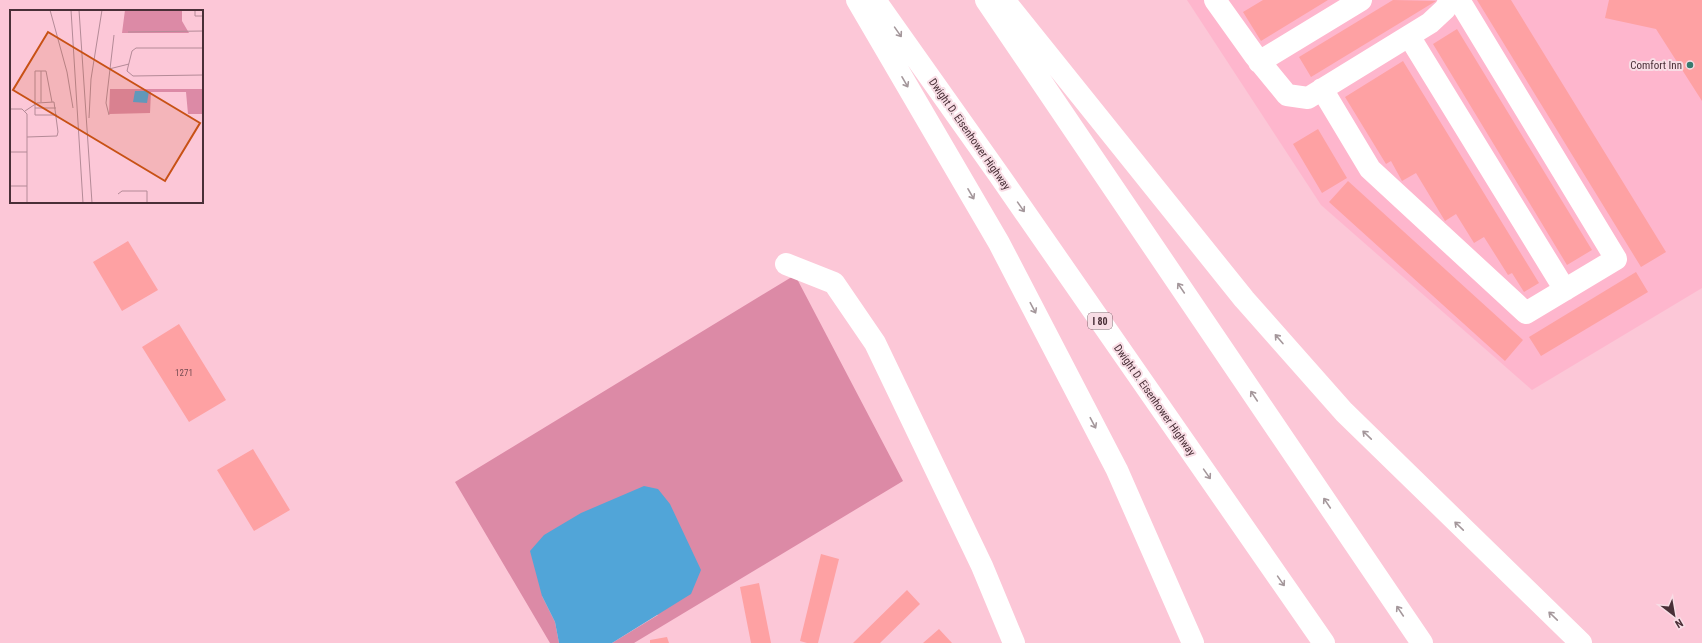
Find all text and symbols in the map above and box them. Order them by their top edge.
inset map [10,10,203,203]
one-way arrow [894,26,902,37]
place label: Comfort Inn [1630,59,1682,72]
marker: Comfort Inn [1685,60,1695,70]
one-way arrow [901,76,909,88]
street label: Dwight D. Eisenhower Highway [926,76,1013,193]
one-way arrow [967,188,975,200]
one-way arrow [1017,201,1025,212]
one-way arrow [1177,283,1185,294]
one-way arrow [1030,302,1037,314]
road number: I 80 [1088,313,1112,329]
one-way arrow [1275,334,1284,344]
street label: Dwight D. Eisenhower Highway [1111,342,1198,459]
house number: 1271 [175,368,193,378]
one-way arrow [1250,390,1258,401]
one-way arrow [1090,417,1097,429]
one-way arrow [1362,430,1372,440]
one-way arrow [1203,469,1211,480]
one-way arrow [1323,498,1331,509]
one-way arrow [1454,521,1464,531]
one-way arrow [1277,575,1285,586]
north arrow [1654,595,1694,635]
one-way arrow [1396,606,1404,617]
one-way arrow [1548,611,1558,621]
text: N [1672,616,1685,631]

